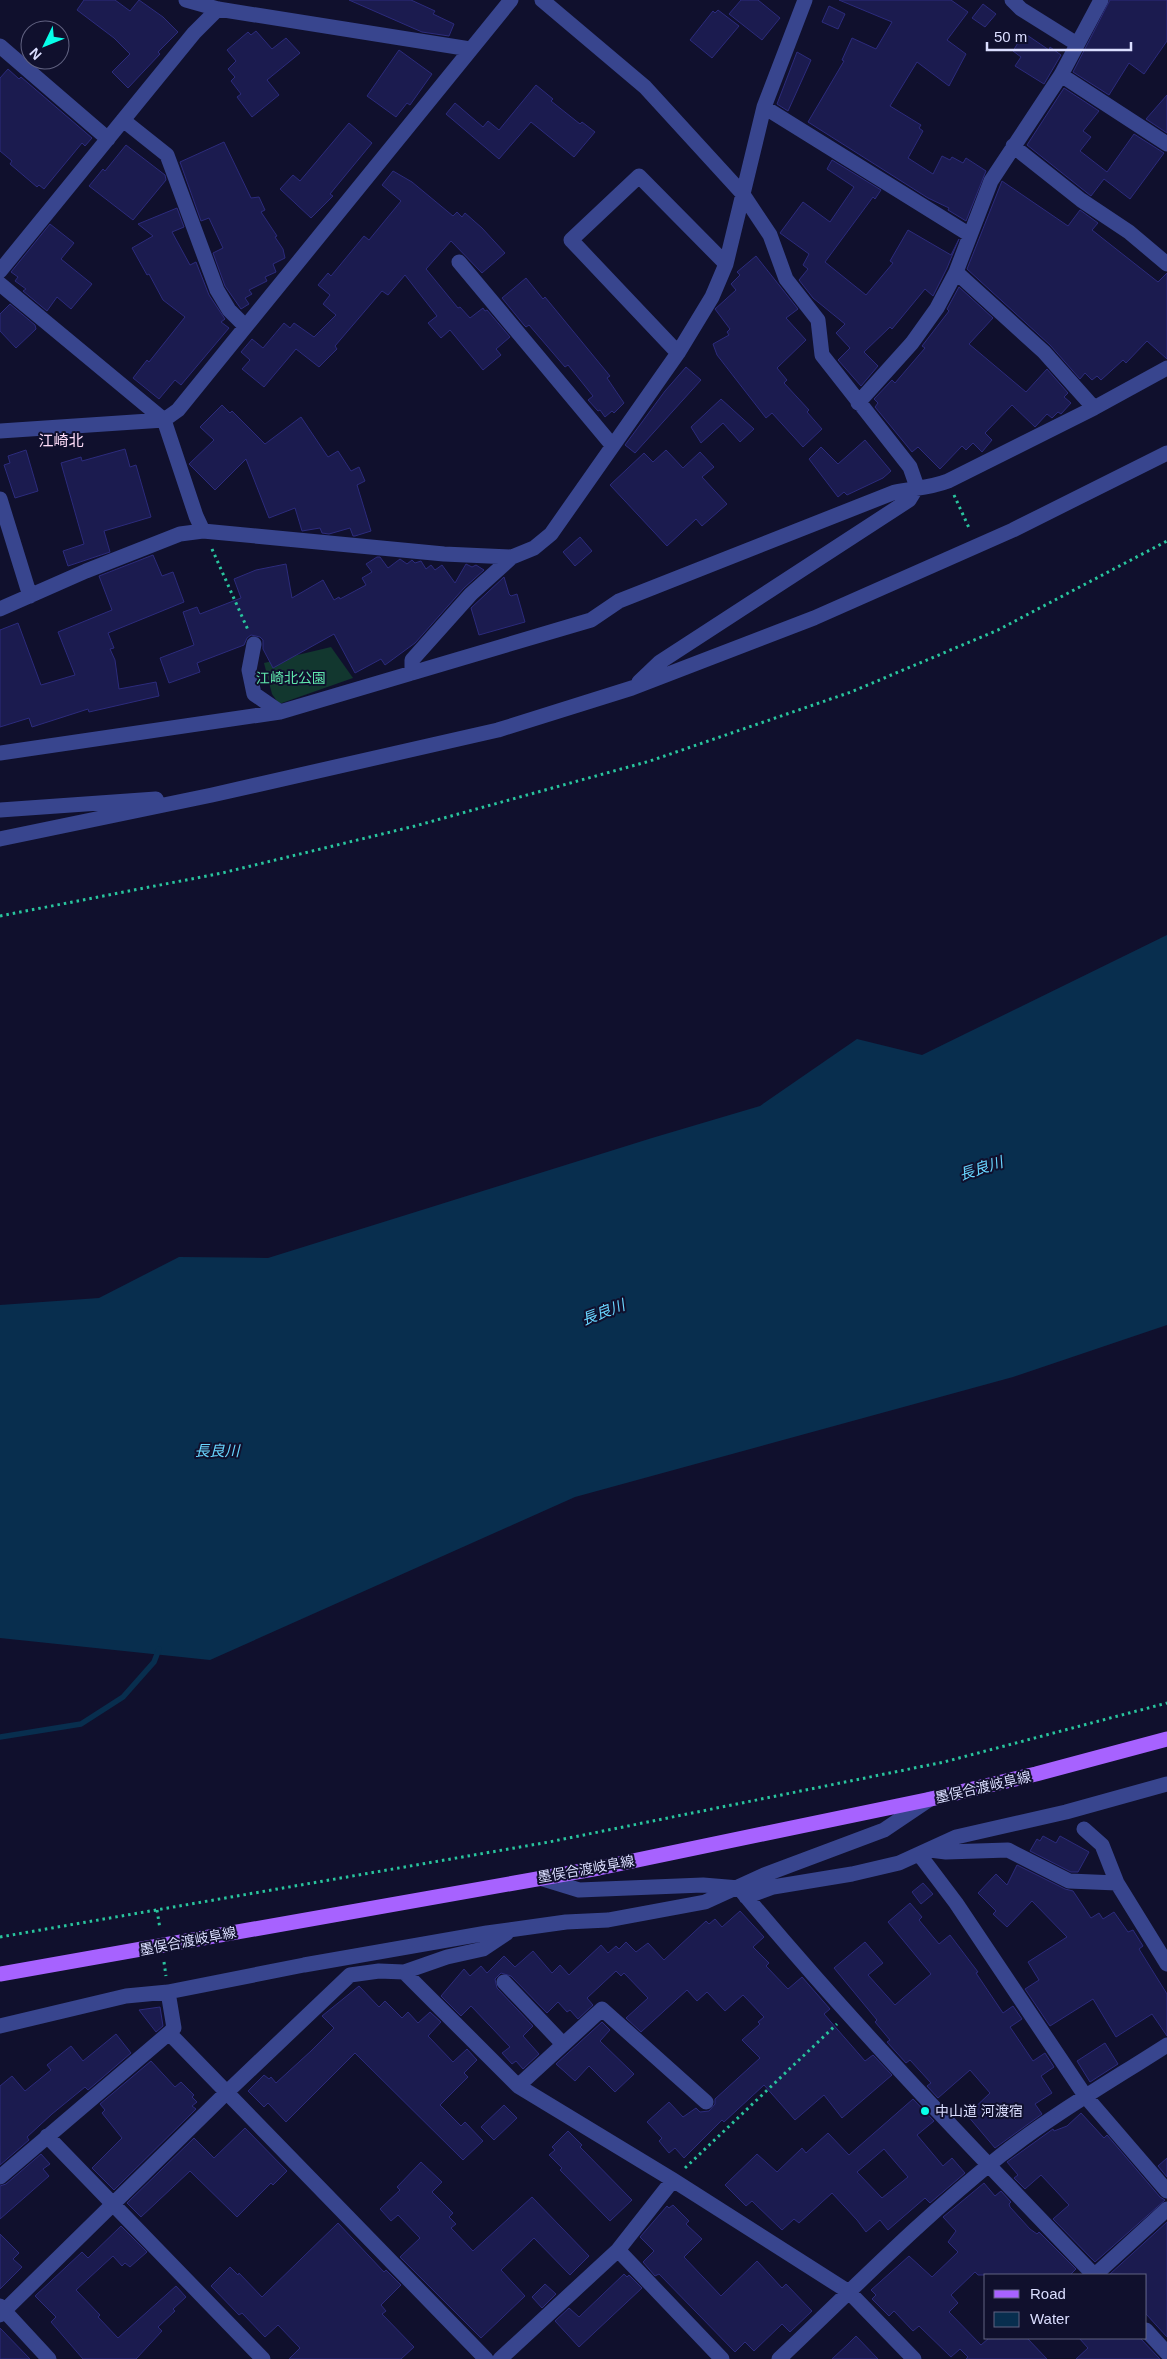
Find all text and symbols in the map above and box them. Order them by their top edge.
north arrow [20,20,70,70]
scale bar [987,20,1131,52]
text: 50 m [994,28,1027,45]
text: N [26,45,45,63]
district label: 江崎北 [38,432,84,449]
park label: 江崎北公園 [256,670,326,686]
water label: 長良川 [957,1152,1007,1183]
water label: 長良川 [579,1295,629,1328]
water label: 長良川 [194,1442,241,1459]
street label: 墨俣合渡岐阜線 [933,1768,1033,1806]
street label: 墨俣合渡岐阜線 [536,1853,636,1885]
street label: 墨俣合渡岐阜線 [138,1924,238,1958]
place label: 中山道 河渡宿 [935,2103,1023,2119]
marker: 中山道 河渡宿 [919,2105,931,2117]
legend [984,2274,1147,2339]
text: Road [1030,2285,1066,2302]
text: Water [1030,2310,1069,2327]

